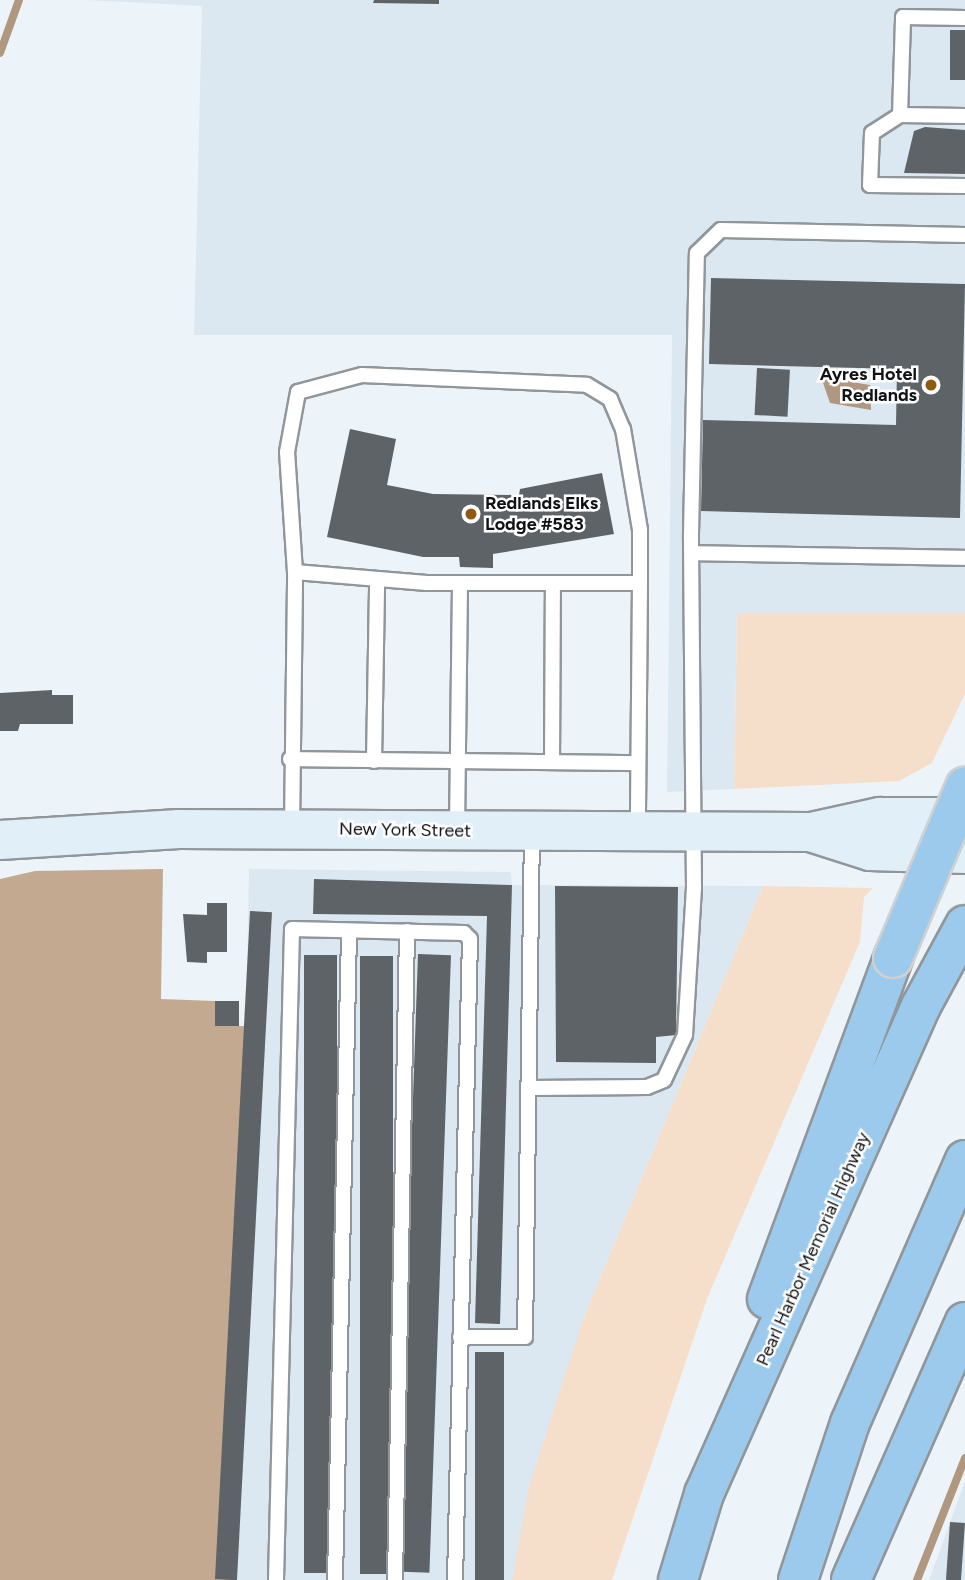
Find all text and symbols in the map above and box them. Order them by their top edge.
place label: Ayres Hotel Redlands [820,364,917,406]
marker: Ayres Hotel Redlands [923,377,939,393]
place label: Redlands Elks Lodge #583 [485,493,598,536]
marker: Redlands Elks Lodge #583 [463,506,479,522]
street label: New York Street [339,818,471,842]
street label: Pearl Harbor Memorial Highway [752,1129,874,1369]

